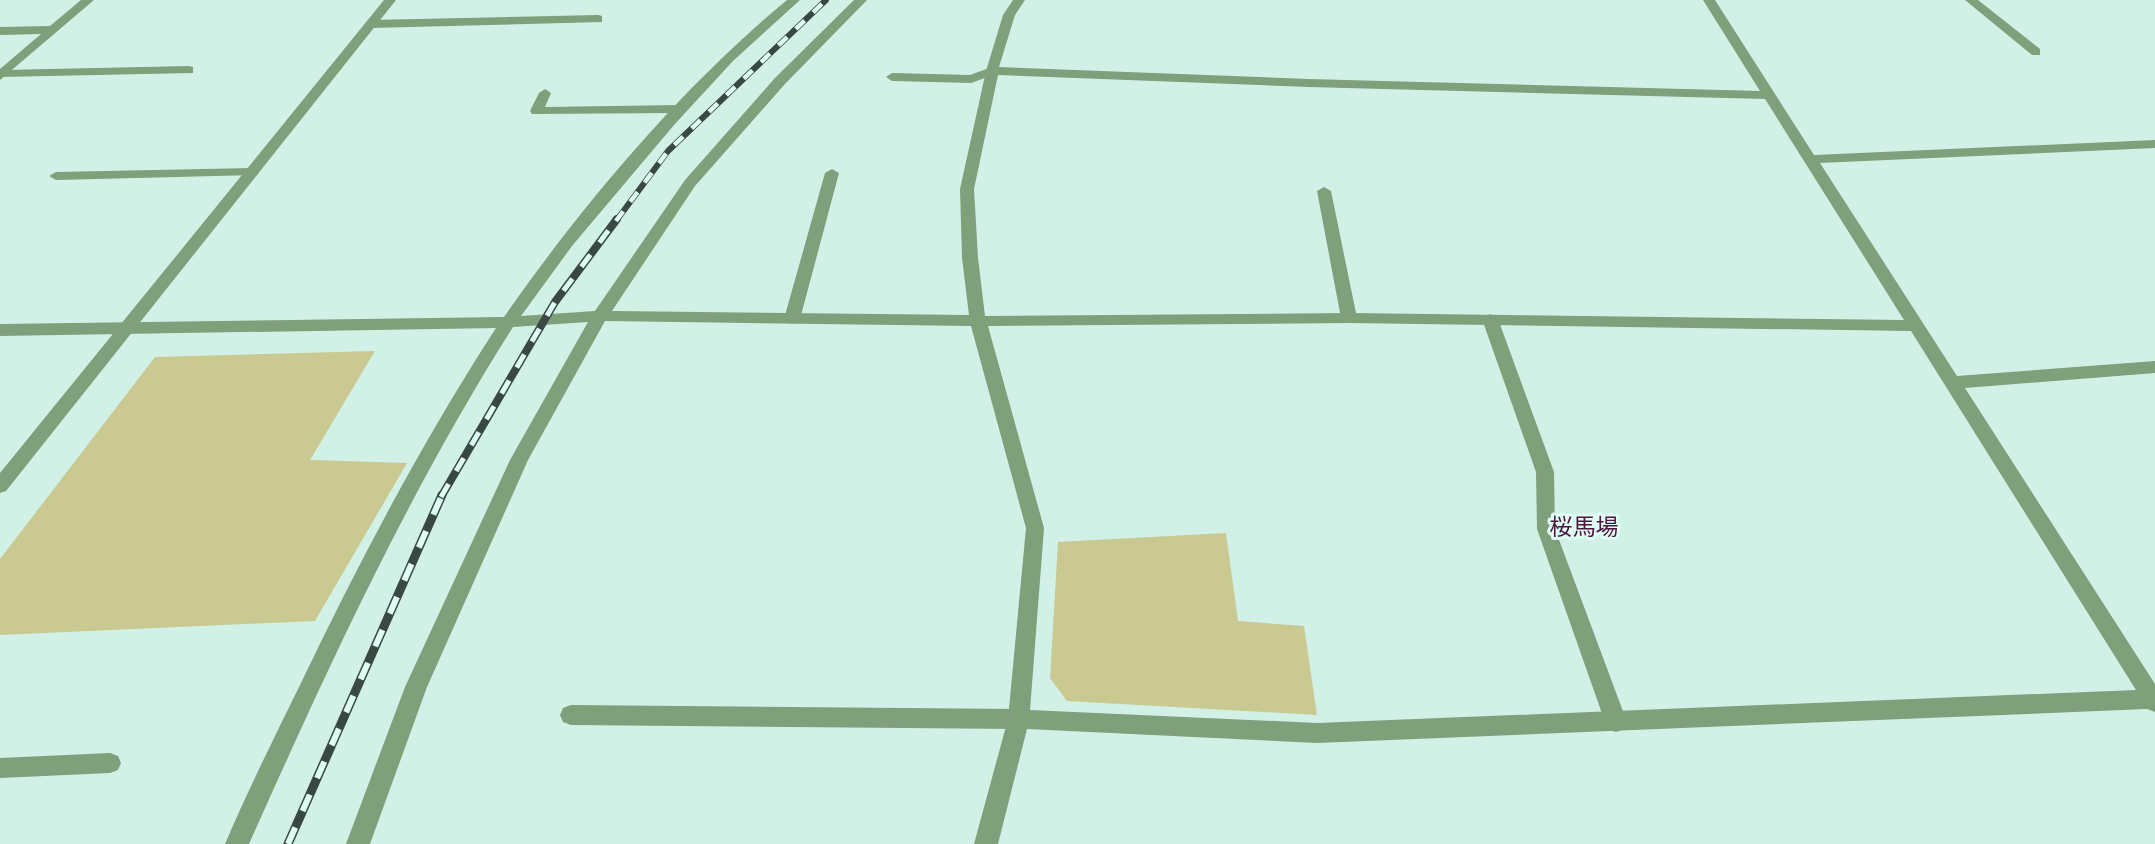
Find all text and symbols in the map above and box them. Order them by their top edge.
district label: 桜馬場 [1550,510,1619,542]

